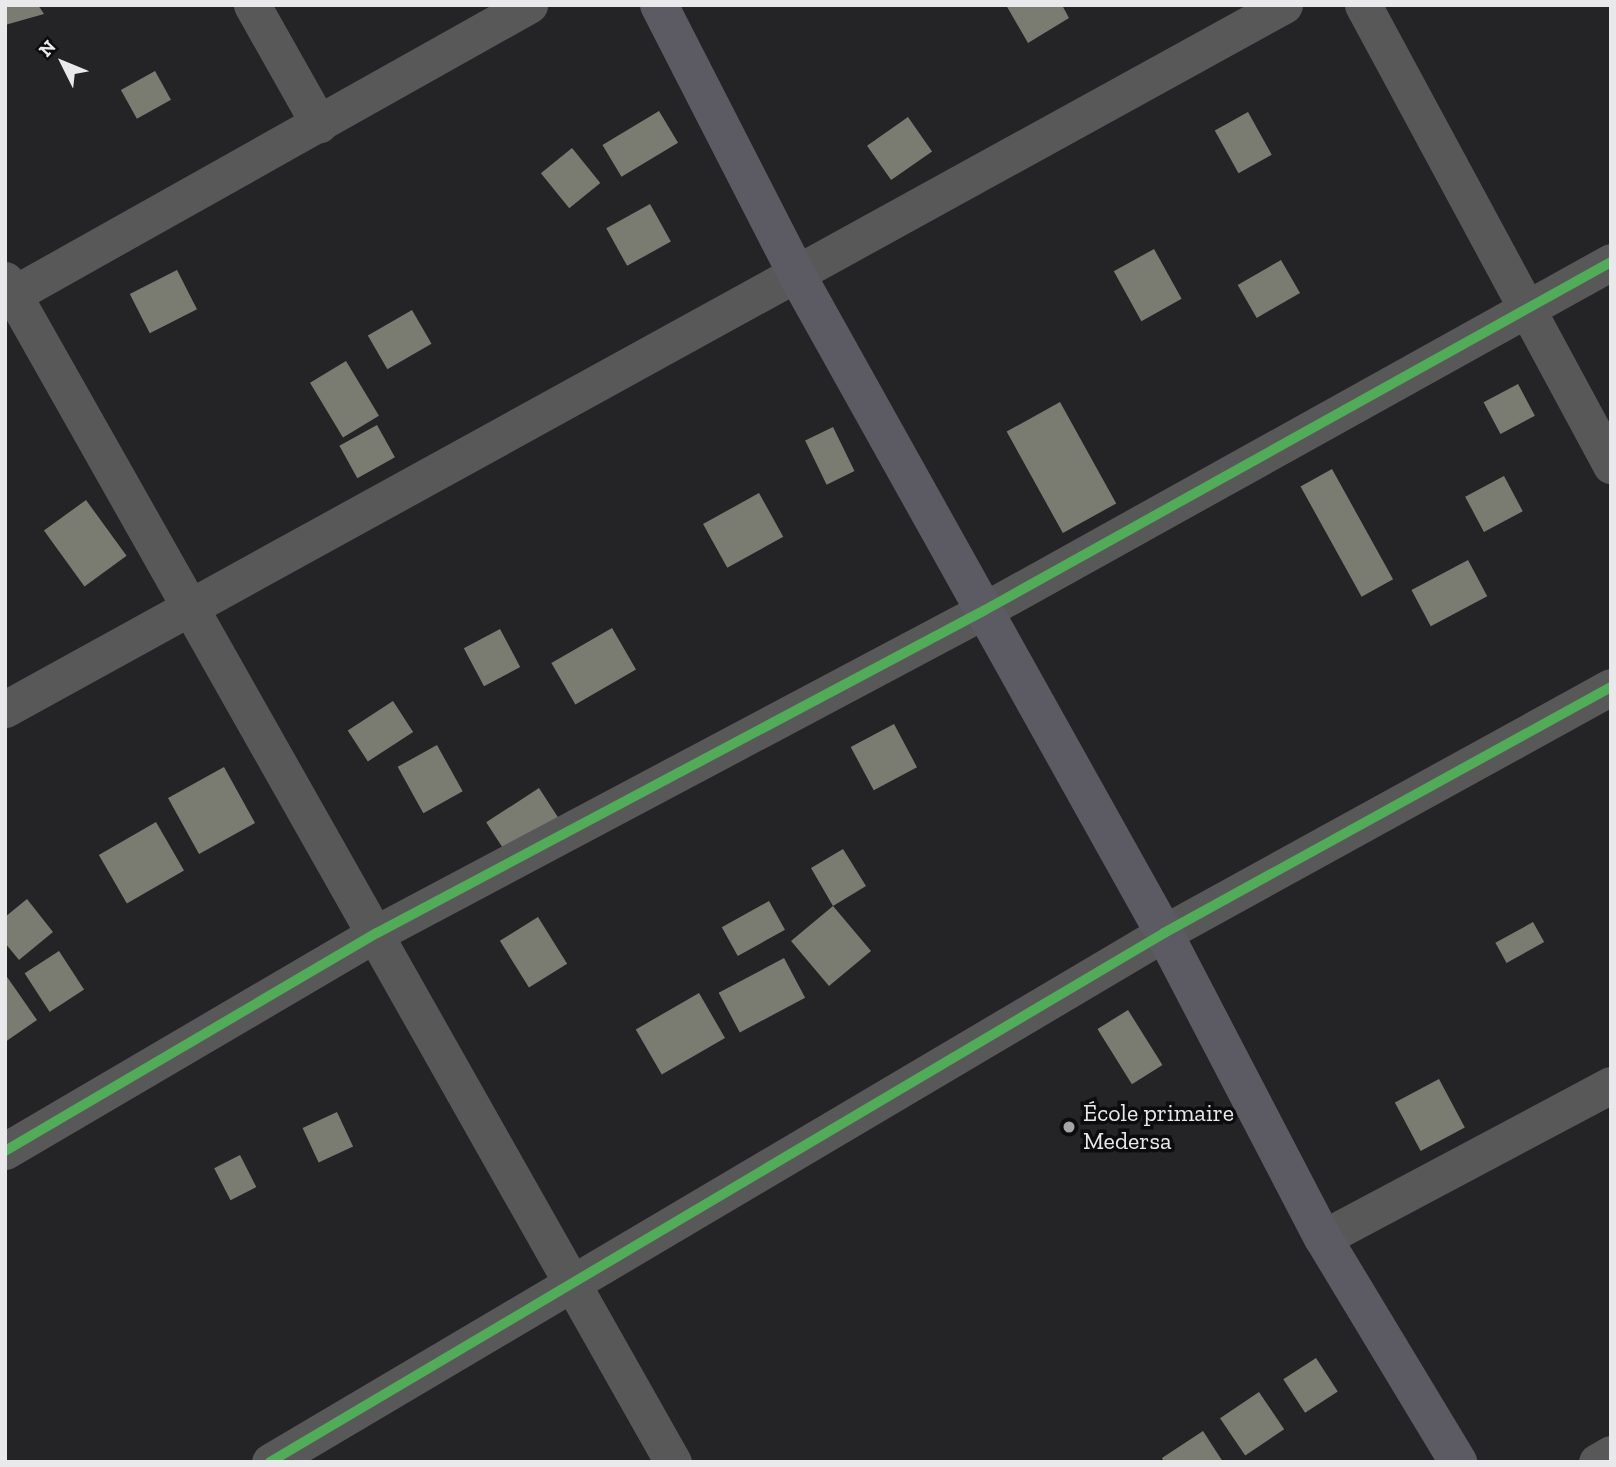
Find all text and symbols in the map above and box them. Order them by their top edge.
north arrow [28,28,98,98]
text: N [34,35,61,61]
place label: École primaire Medersa [1083,1099,1234,1155]
marker: École primaire Medersa [1061,1119,1077,1135]

